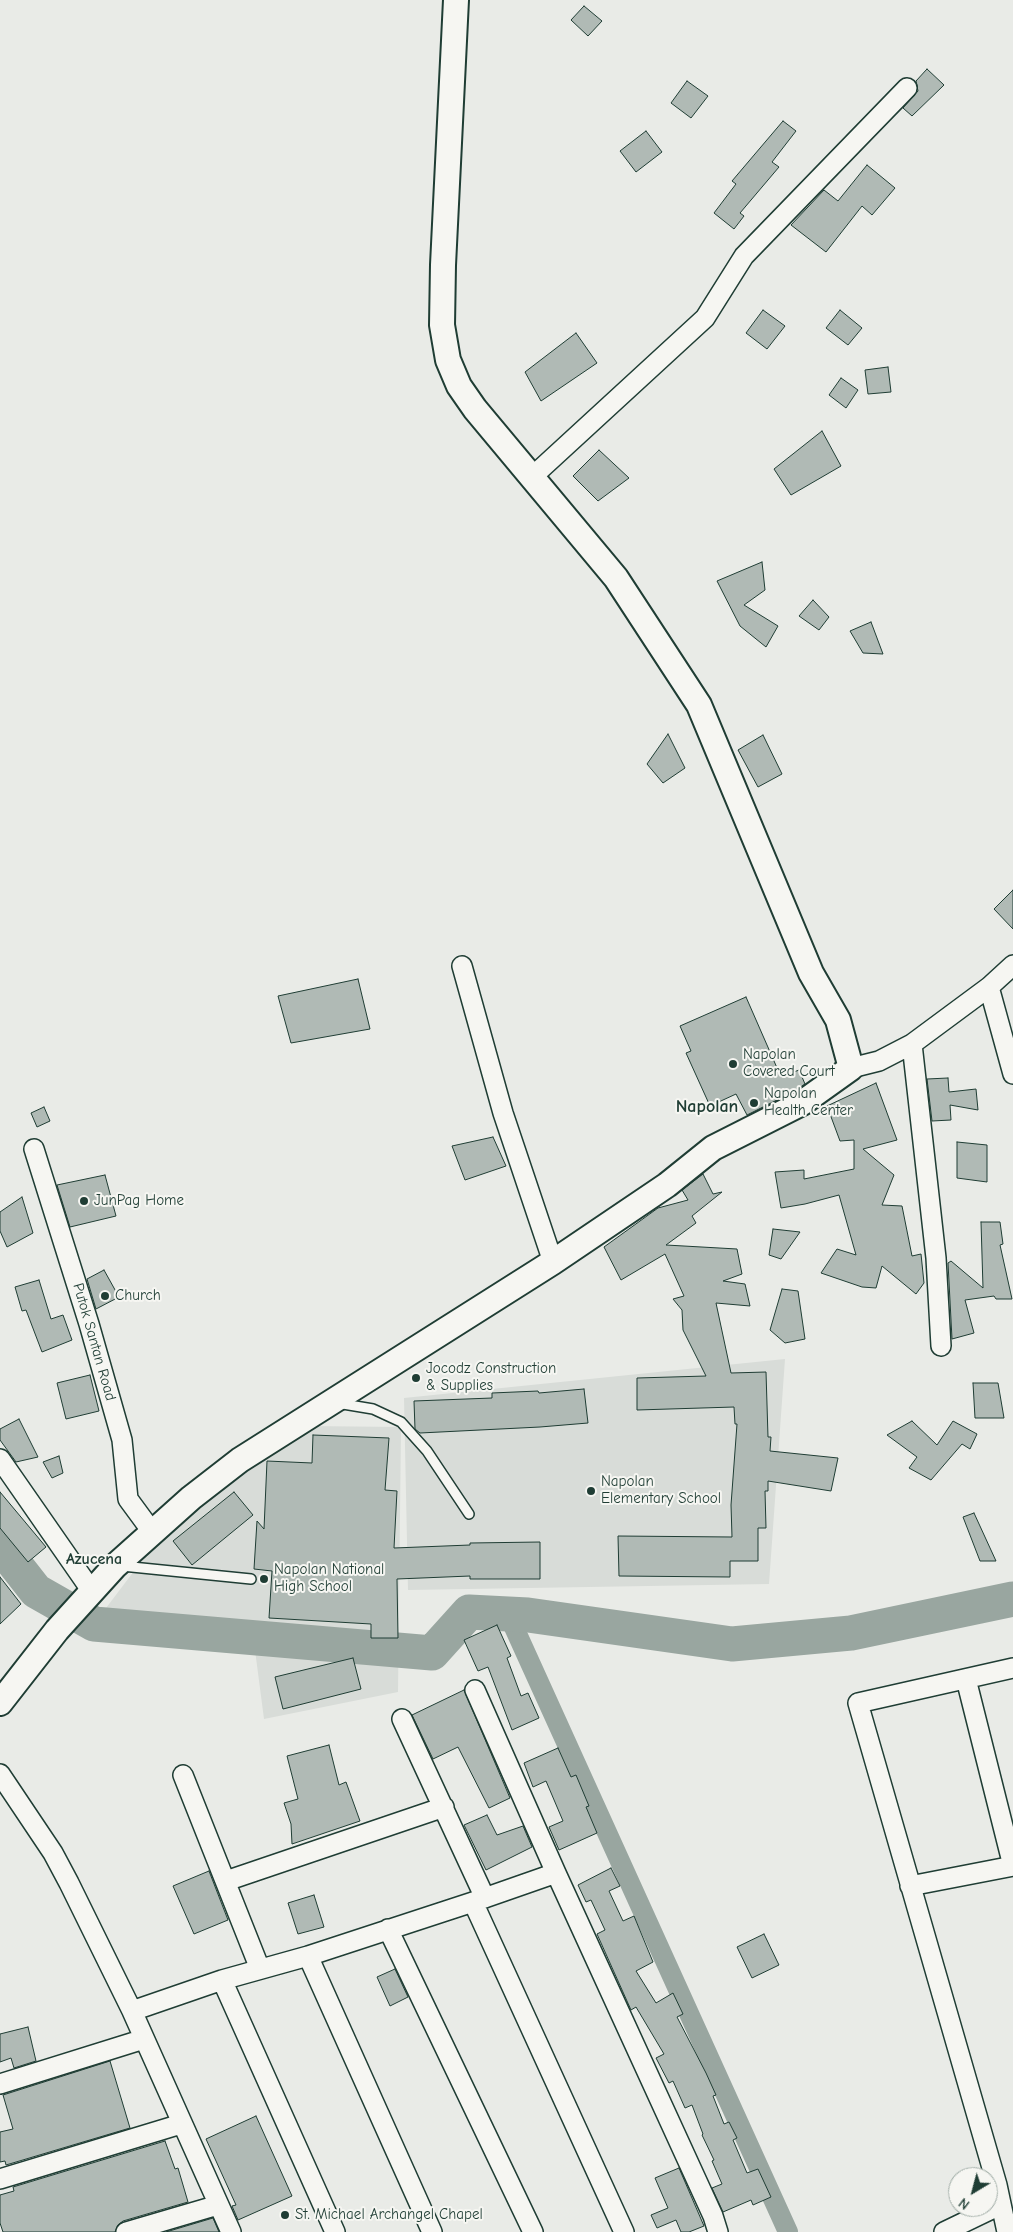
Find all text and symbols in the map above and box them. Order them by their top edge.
place label: Napolan Covered Court [743,1046,835,1081]
marker: Napolan Covered Court [727,1058,739,1070]
place label: Napolan Health Center [764,1085,853,1120]
district label: Napolan [676,1096,738,1118]
marker: Napolan Health Center [748,1097,760,1109]
place label: JunPag Home [94,1192,184,1210]
marker: JunPag Home [78,1195,90,1207]
street label: Putok Santan Road [69,1281,119,1403]
place label: Church [115,1287,161,1305]
marker: Church [99,1290,111,1302]
place label: Jocodz Construction & Supplies [426,1360,556,1395]
marker: Jocodz Construction & Supplies [410,1372,422,1384]
place label: Napolan Elementary School [601,1473,721,1508]
marker: Napolan Elementary School [585,1485,597,1497]
district label: Azucena [66,1549,122,1569]
place label: Napolan National High School [274,1561,384,1596]
marker: Napolan National High School [258,1573,270,1585]
north arrow [948,2167,998,2217]
text: N [956,2194,973,2213]
place label: St. Michael Archangel Chapel [295,2206,483,2224]
marker: St. Michael Archangel Chapel [279,2209,291,2221]

